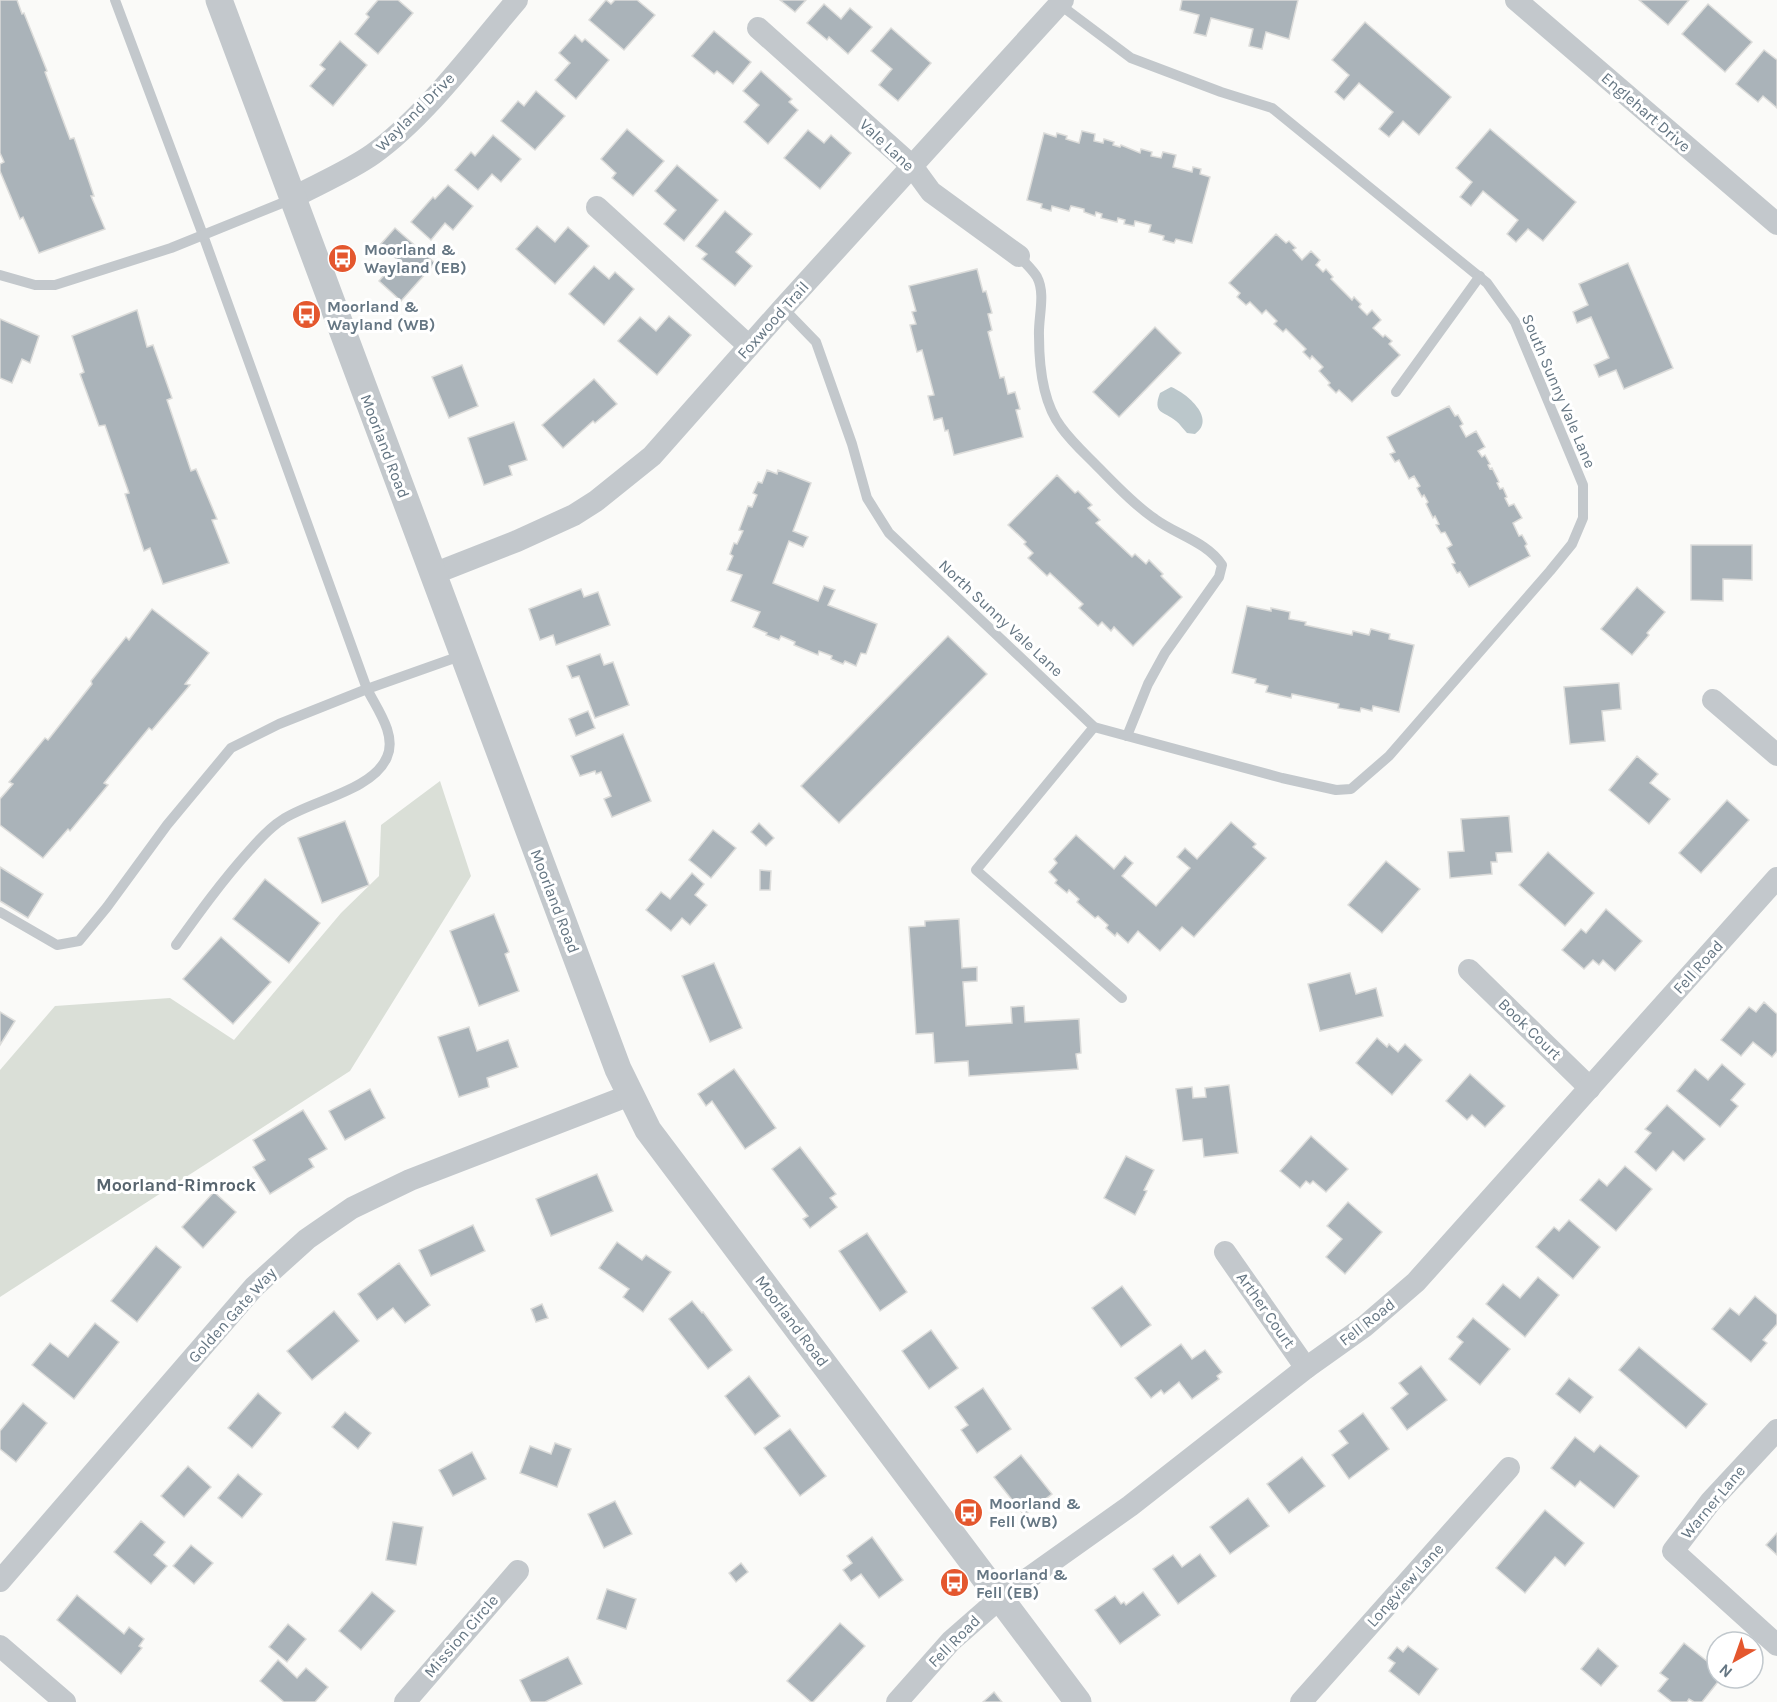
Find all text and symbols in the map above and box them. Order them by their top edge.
street label: Englehart Drive [1598,68,1694,156]
street label: Wayland Drive [372,69,458,155]
street label: Vale Lane [856,115,918,175]
place label: Moorland & Wayland (EB) [364,240,467,277]
bus stop icon: Moorland & Wayland (EB) [327,242,359,274]
street label: Foxwood Trail [733,277,813,363]
place label: Moorland & Wayland (WB) [327,297,435,334]
bus stop icon: Moorland & Wayland (WB) [290,299,322,331]
street label: South Sunny Vale Lane [1518,311,1600,471]
street label: Moorland Road [356,391,414,501]
street label: North Sunny Vale Lane [935,556,1067,680]
street label: Moorland Road [526,846,584,956]
street label: Fell Road [1669,936,1727,998]
street label: Book Court [1495,994,1565,1064]
district label: Moorland-Rimrock [96,1174,256,1196]
street label: Golden Gate Way [184,1263,280,1367]
street label: Arther Court [1233,1268,1299,1352]
street label: Moorland Road [751,1271,833,1371]
street label: Fell Road [1335,1294,1399,1350]
street label: Warner Lane [1677,1461,1749,1543]
place label: Moorland & Fell (WB) [989,1494,1081,1531]
bus stop icon: Moorland & Fell (WB) [952,1496,984,1528]
street label: Longview Lane [1363,1539,1447,1631]
place label: Moorland & Fell (EB) [976,1565,1068,1602]
bus stop icon: Moorland & Fell (EB) [939,1567,971,1599]
street label: Mission Circle [420,1591,502,1681]
street label: Fell Road [924,1611,984,1671]
north arrow [1705,1630,1765,1690]
text: N [1715,1660,1736,1682]

